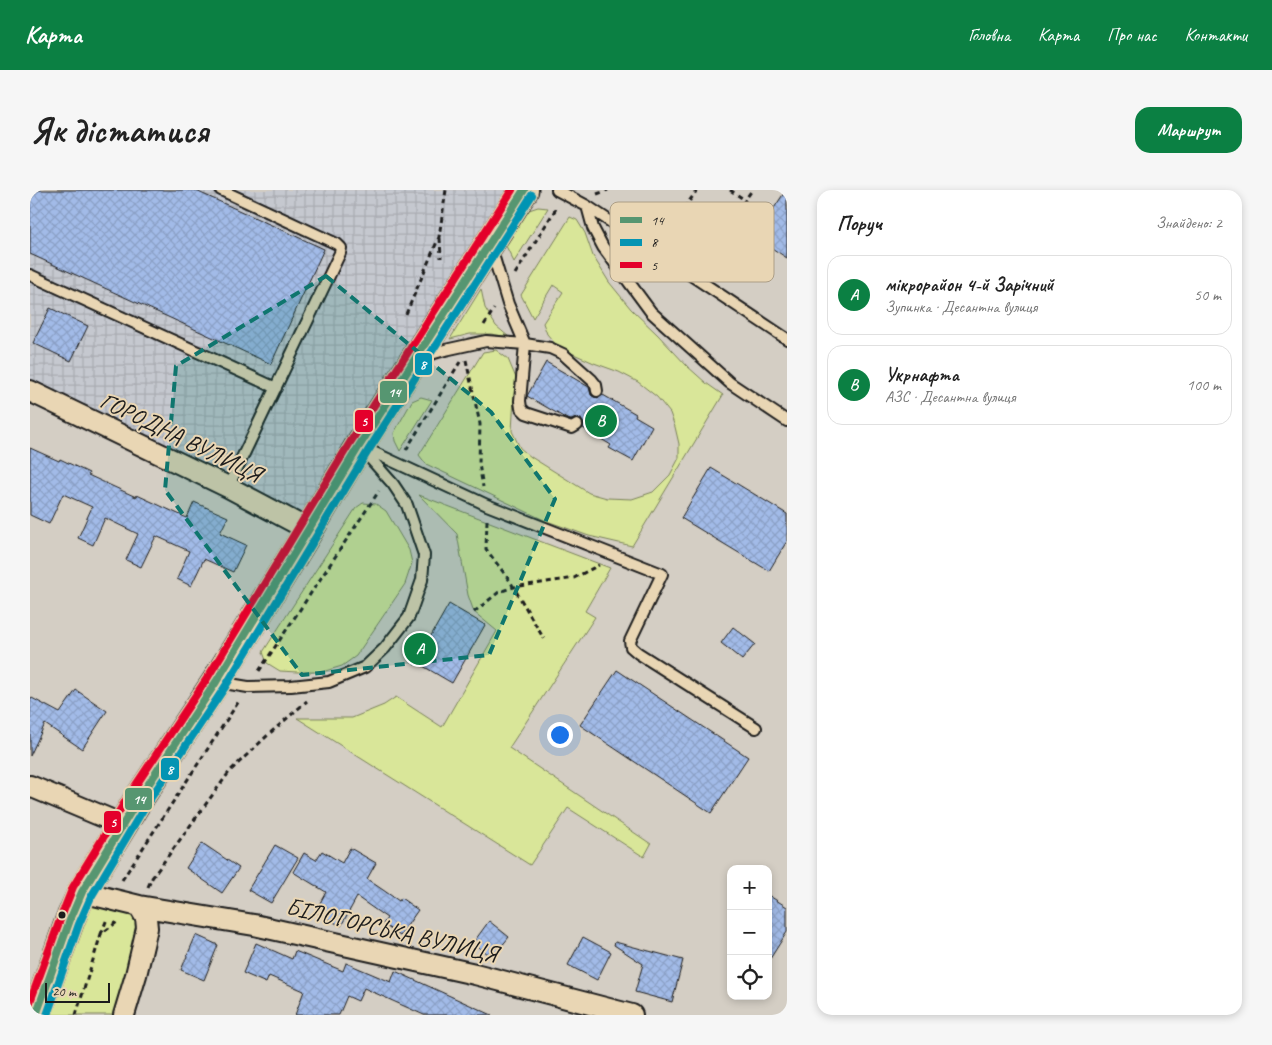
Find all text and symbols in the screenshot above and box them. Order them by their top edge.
text: Карта [25,20,82,50]
text: Головна [968,24,1010,46]
text: Карта [1038,24,1079,46]
text: Про нас [1107,24,1157,46]
text: Контакти [1185,24,1247,46]
button: Маршрут [1135,107,1242,153]
text: Як дістатися [30,108,208,153]
legend [610,202,774,282]
text: Поруч [837,210,882,236]
text: 14 [651,212,665,229]
text: Знайдено: 2 [1156,213,1222,233]
text: 8 [651,234,659,251]
text: 5 [651,257,658,274]
text: мікрорайон 4-й Зарічний [885,273,1054,297]
text: A [850,285,858,305]
text: 50 m [1194,285,1221,305]
text: Зупинка · Десантна вулиця [885,297,1037,317]
line badge: 8 [414,352,433,376]
text: 8 [420,356,428,373]
text: Укрнафта [885,363,959,387]
text: B [850,375,858,395]
text: 100 m [1187,375,1221,395]
line badge: 14 [379,380,408,404]
text: 14 [388,384,402,401]
street label: ГОРОДНА ВУЛИЦЯ [95,385,269,490]
text: АЗС · Десантна вулиця [885,387,1015,407]
pin: B [585,402,617,440]
line badge: 5 [354,409,374,433]
text: 5 [361,413,369,430]
pin: A [404,630,436,668]
your location [547,722,573,748]
line badge: 8 [160,757,180,781]
text: 8 [167,761,175,778]
line badge: 14 [124,787,153,811]
text: 14 [133,791,147,808]
line badge: 5 [103,810,122,834]
text: 5 [110,814,118,831]
map controls [727,865,772,1000]
button: + [727,865,772,910]
street label: БІЛОГОРСЬКА ВУЛИЦЯ [283,891,504,970]
unlabelled marker [57,910,67,920]
button: − [727,910,772,955]
button: locate [727,955,772,1000]
scale bar [45,980,110,1003]
text: 20 m [52,983,76,1000]

